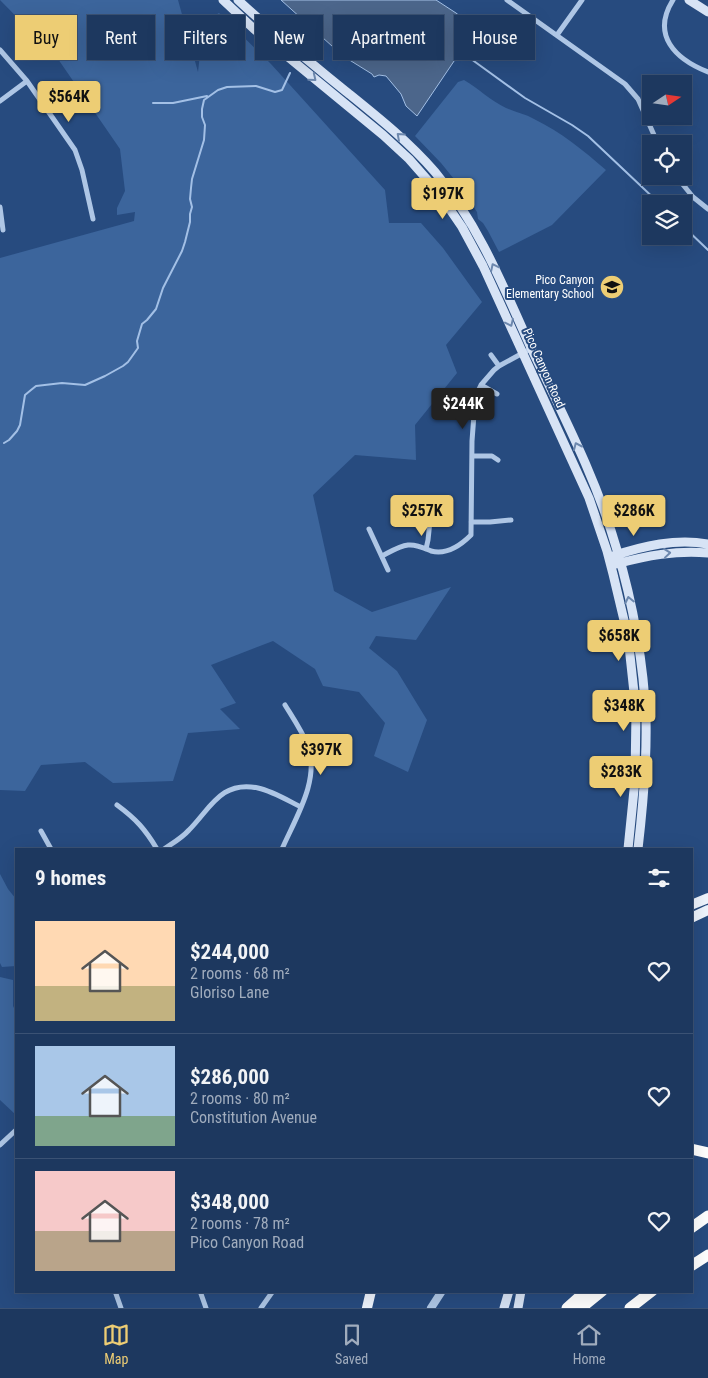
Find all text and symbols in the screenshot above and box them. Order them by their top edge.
chip: Buy [15,15,77,60]
chip: Rent [87,15,155,60]
chip: Filters [165,15,245,60]
chip: New [255,15,323,60]
chip: Apartment [333,15,444,60]
chip: House [454,15,535,60]
one-way arrow [307,72,316,81]
north arrow [642,75,692,125]
map controls [642,75,692,245]
pin: $564K [34,80,104,123]
text: $564K [48,87,90,106]
one-way arrow [397,133,406,142]
button: locate [642,135,692,185]
pin: $197K [408,178,478,220]
text: $197K [422,184,464,203]
button: layers [642,195,692,245]
one-way arrow [490,263,500,272]
place label: Pico Canyon Elementary School [506,273,594,301]
school or university icon: Pico Canyon Elementary School [599,274,625,300]
one-way arrow [504,318,514,327]
street label: Pico Canyon Road [520,326,568,410]
pin: $244K [428,388,498,430]
text: $244K [442,394,484,413]
one-way arrow [572,442,583,451]
pin: $257K [387,494,457,537]
pin: $286K [599,494,669,537]
text: $257K [401,501,443,520]
text: $286K [613,501,655,520]
one-way arrow [663,548,671,559]
one-way arrow [624,595,635,604]
pin: $658K [584,620,654,662]
text: $658K [598,626,640,645]
pin: $348K [589,690,659,732]
text: $348K [603,696,645,715]
pin: $397K [286,734,356,776]
text: $397K [300,740,342,759]
pin: $283K [586,756,656,798]
text: $283K [600,762,642,781]
icon: filters [645,864,673,892]
text: 9 homes [35,866,106,890]
text: $244,000 [190,940,269,964]
icon: home [75,941,135,1001]
icon: heart [645,957,673,985]
text: 2 rooms · 68 m² [190,964,290,983]
text: Gloriso Lane [190,983,269,1002]
text: $286,000 [190,1065,269,1089]
icon: home [75,1066,135,1126]
icon: heart [645,1082,673,1110]
text: 2 rooms · 80 m² [190,1089,290,1108]
text: Constitution Avenue [190,1108,317,1127]
text: $348,000 [190,1190,269,1214]
icon: home [75,1191,135,1251]
icon: heart [645,1207,673,1235]
text: 2 rooms · 78 m² [190,1214,290,1233]
text: Pico Canyon Road [190,1233,304,1252]
tab: Map [102,1321,130,1367]
tab: Saved [335,1321,368,1367]
tab: Home [573,1321,606,1367]

